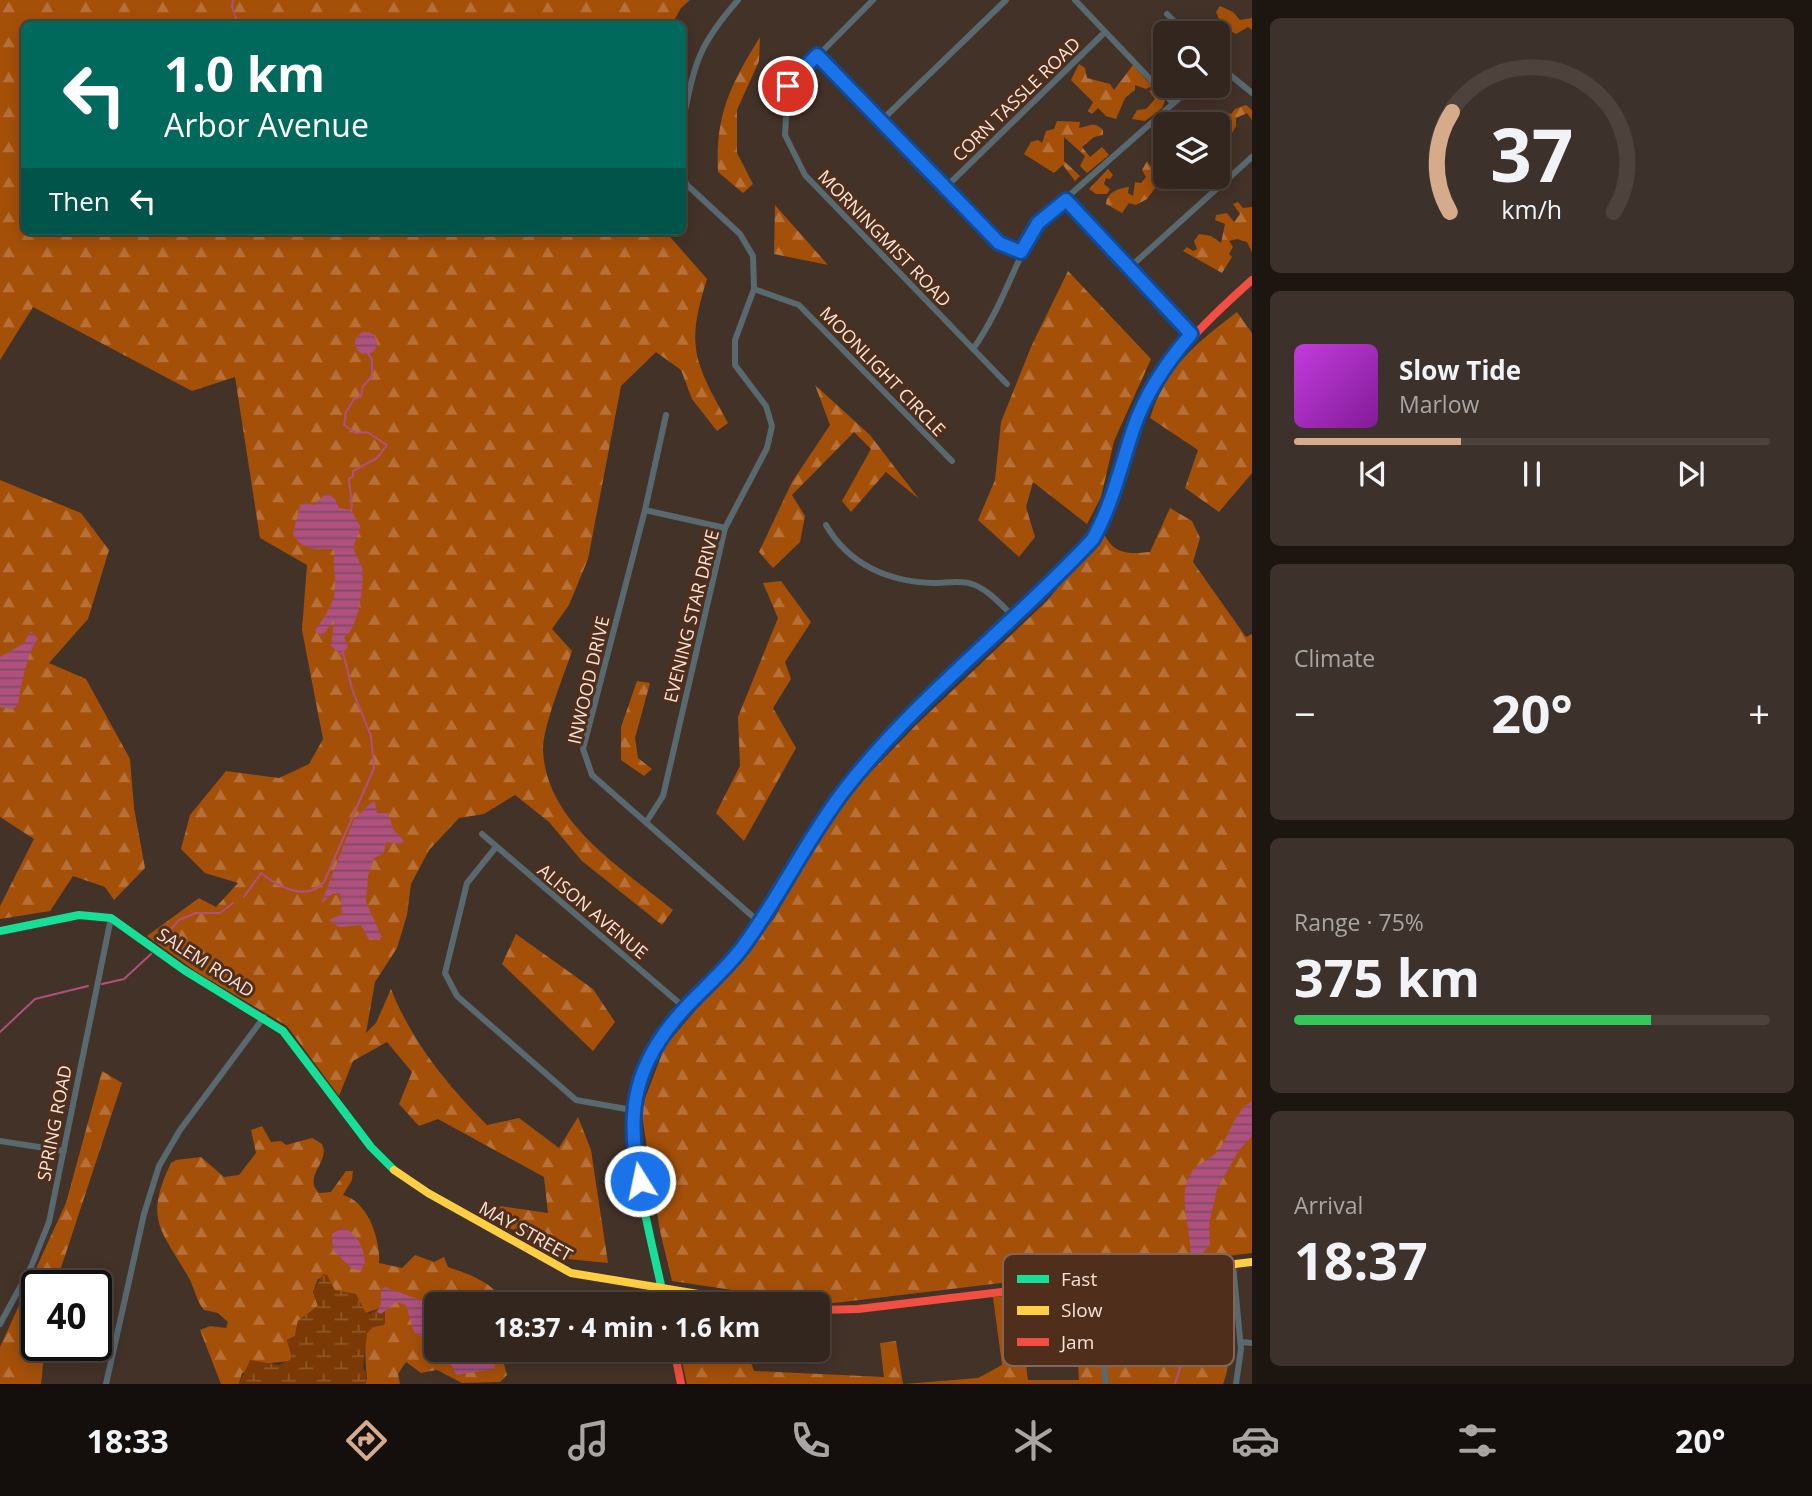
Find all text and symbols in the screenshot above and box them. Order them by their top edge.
map controls [1153,21,1230,189]
button: search [1153,21,1230,98]
street label: CORN TASSLE ROAD [947,32,1085,166]
text: 1.0 km [164,40,325,106]
icon: left [49,49,140,140]
pin [758,56,818,116]
icon: arrive [769,67,807,105]
text: Arbor Avenue [164,103,369,146]
text: 37 [1490,104,1574,203]
button: layers [1153,112,1230,189]
street label: MORNINGMIST ROAD [813,164,957,312]
icon: left [124,182,162,220]
text: Then [49,183,110,219]
text: km/h [1502,191,1562,225]
street label: MOONLIGHT CIRCLE [815,301,951,441]
text: Slow Tide [1399,352,1521,388]
text: Marlow [1399,388,1479,420]
icon: previous [1354,455,1392,493]
icon: pause [1513,455,1551,493]
icon: next [1672,455,1710,493]
street label: EVENING STAR DRIVE [658,527,724,705]
street label: INWOOD DRIVE [562,614,614,746]
text: Climate [1294,642,1375,674]
text: 20° [1491,677,1573,748]
text: − [1294,687,1316,739]
text: + [1748,687,1770,739]
street label: ALISON AVENUE [533,858,653,964]
text: Range · 75% [1294,906,1424,938]
street label: SALEM ROAD [153,922,259,1002]
text: 375 km [1294,941,1480,1012]
street label: SPRING ROAD [31,1063,77,1183]
position arrow [603,1144,677,1218]
text: Arrival [1294,1189,1363,1221]
street label: MAY STREET [475,1196,577,1267]
text: 18:37 [1294,1224,1428,1295]
legend [1003,1254,1234,1366]
text: Fast [1061,1266,1097,1292]
speed limit sign: 40 [21,1270,112,1361]
text: Slow [1061,1297,1103,1323]
text: 18:37 · 4 min · 1.6 km [494,1309,760,1345]
text: Jam [1059,1329,1094,1355]
icon: directions [342,1416,391,1465]
icon: music [564,1416,613,1465]
icon: phone [786,1416,835,1465]
icon: climate [1009,1416,1058,1465]
icon: car [1231,1416,1280,1465]
icon: filters [1453,1416,1502,1465]
text: 18:33 [87,1419,169,1462]
text: 20° [1675,1419,1725,1462]

